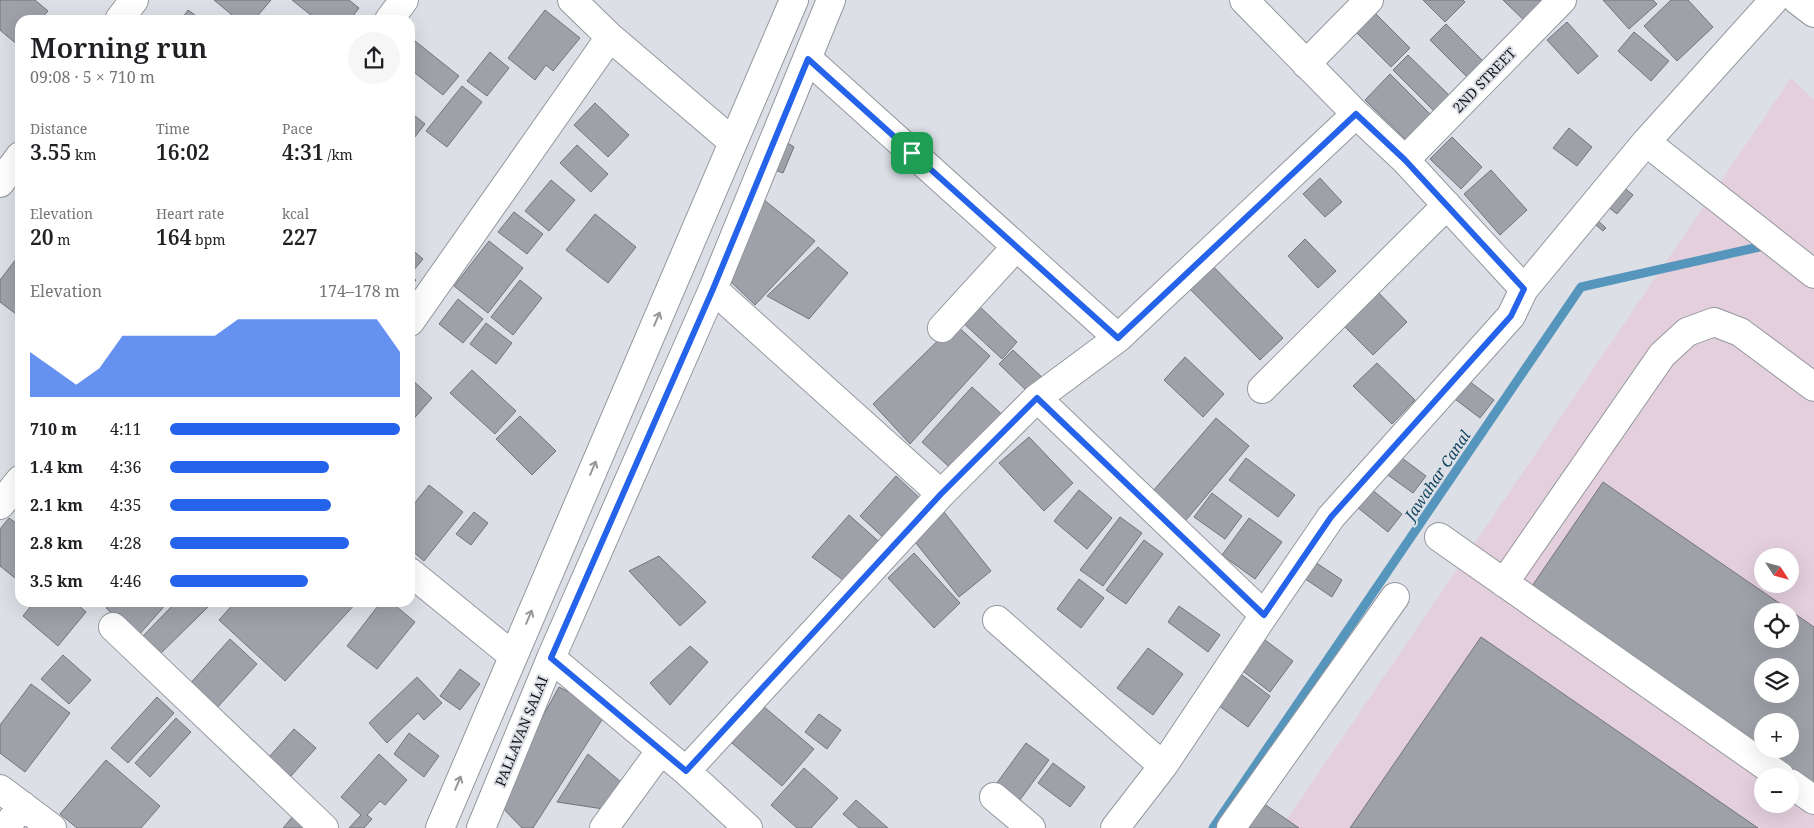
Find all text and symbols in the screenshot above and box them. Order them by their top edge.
text: Morning run [30,28,207,66]
button: share [348,32,400,84]
street label: 2ND STREET [1448,43,1520,117]
text: 09:08 · 5 × 710 m [30,66,155,88]
text: Distance [30,119,87,138]
text: Time [156,119,190,138]
text: Pace [282,119,313,138]
pin [891,132,933,174]
text: 3.55 [30,138,71,166]
text: 16:02 [156,138,210,166]
text: 4:31 [282,138,324,166]
icon: arrive [898,139,926,167]
text: km [71,145,96,164]
text: /km [324,145,353,164]
text: Elevation [30,204,93,223]
text: Heart rate [156,204,224,223]
text: kcal [282,204,309,223]
text: 20 [30,223,54,251]
text: 164 [156,223,191,251]
text: 227 [282,223,317,251]
text: m [54,230,71,249]
text: bpm [191,230,226,249]
text: Elevation [30,280,102,302]
text: 174–178 m [319,280,400,302]
one-way arrow [653,312,662,327]
text: 710 m [30,418,77,440]
text: 4:11 [110,418,141,440]
water label: Jawahar Canal [1398,426,1475,526]
text: 1.4 km [30,456,83,478]
text: 4:36 [110,456,141,478]
one-way arrow [589,461,599,476]
text: 2.1 km [30,494,83,516]
text: 4:35 [110,494,141,516]
text: 2.8 km [30,532,83,554]
text: 4:28 [110,532,141,554]
north arrow [1754,548,1799,592]
map controls [1754,548,1799,813]
text: 3.5 km [30,570,83,592]
text: 4:46 [110,570,141,592]
button: locate [1754,603,1799,648]
one-way arrow [526,610,535,625]
button: layers [1754,658,1799,703]
street label: PALLAVAN SALAI [490,673,552,789]
button: + [1754,713,1799,758]
button: − [1754,768,1799,813]
one-way arrow [454,776,464,791]

